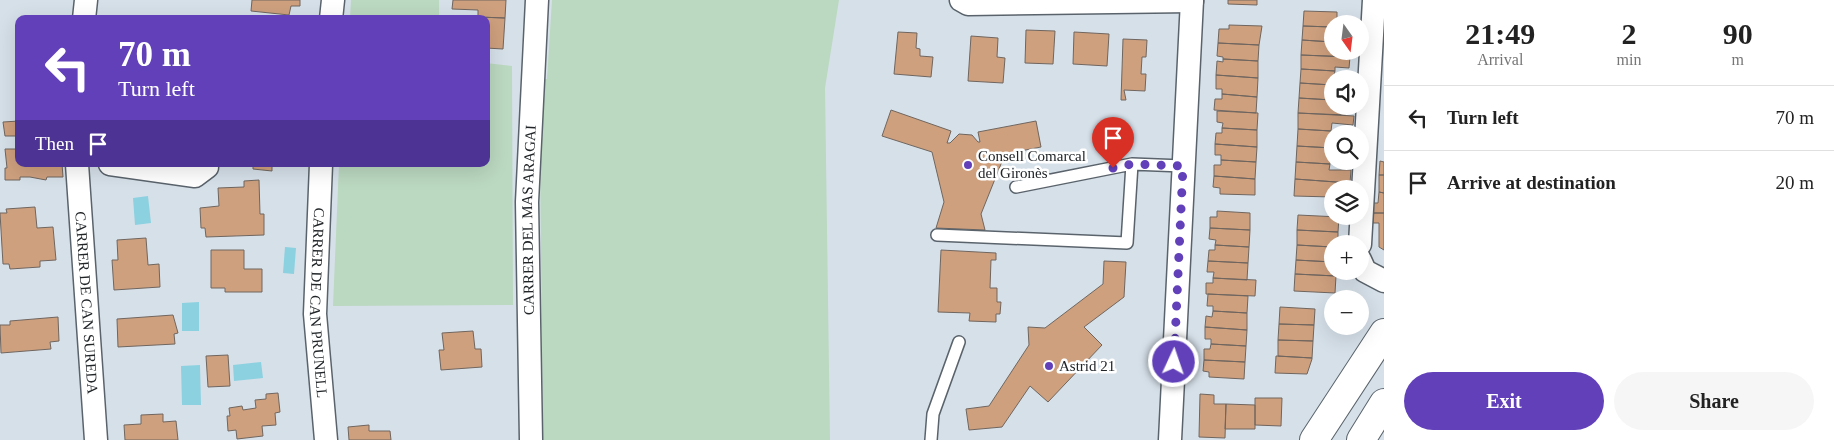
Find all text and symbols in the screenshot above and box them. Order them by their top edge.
north arrow [1324,15,1369,60]
map controls [1324,15,1369,335]
text: 21:49 [1465,17,1535,50]
text: 2 [1621,17,1636,50]
text: 90 [1723,17,1753,50]
icon: left [35,35,100,100]
text: 70 m [118,35,191,74]
text: Arrival [1477,51,1523,68]
text: min [1617,51,1641,68]
text: m [1731,51,1744,68]
button: sound [1324,70,1369,115]
text: Turn left [118,76,195,101]
icon: left [1404,104,1432,132]
text: Turn left [1447,107,1519,128]
text: 70 m [1775,107,1814,128]
pin [1092,117,1134,168]
icon: arrive [1099,124,1127,152]
street label: CARRER DEL MAS ARAGAI [519,125,539,315]
button: search [1324,125,1369,170]
icon: arrive [84,130,112,158]
text: Then [35,133,74,154]
place label: Consell Comarcal del Gironès [978,148,1086,181]
marker: Consell Comarcal del Gironès [962,159,974,171]
icon: arrive [1404,169,1432,197]
text: Arrive at destination [1447,172,1616,193]
text: 20 m [1775,172,1814,193]
button: layers [1324,180,1369,225]
street label: CARRER DE CAN PRUNELL [307,207,330,399]
street label: CARRER DE CAN SUREDA [72,211,101,395]
button: + [1324,235,1369,280]
button: − [1324,290,1369,335]
position arrow [1147,335,1199,387]
place label: Astrid 21 [1059,358,1115,374]
marker: Astrid 21 [1043,360,1055,372]
button: Exit [1404,372,1604,430]
button: Share [1614,372,1814,430]

